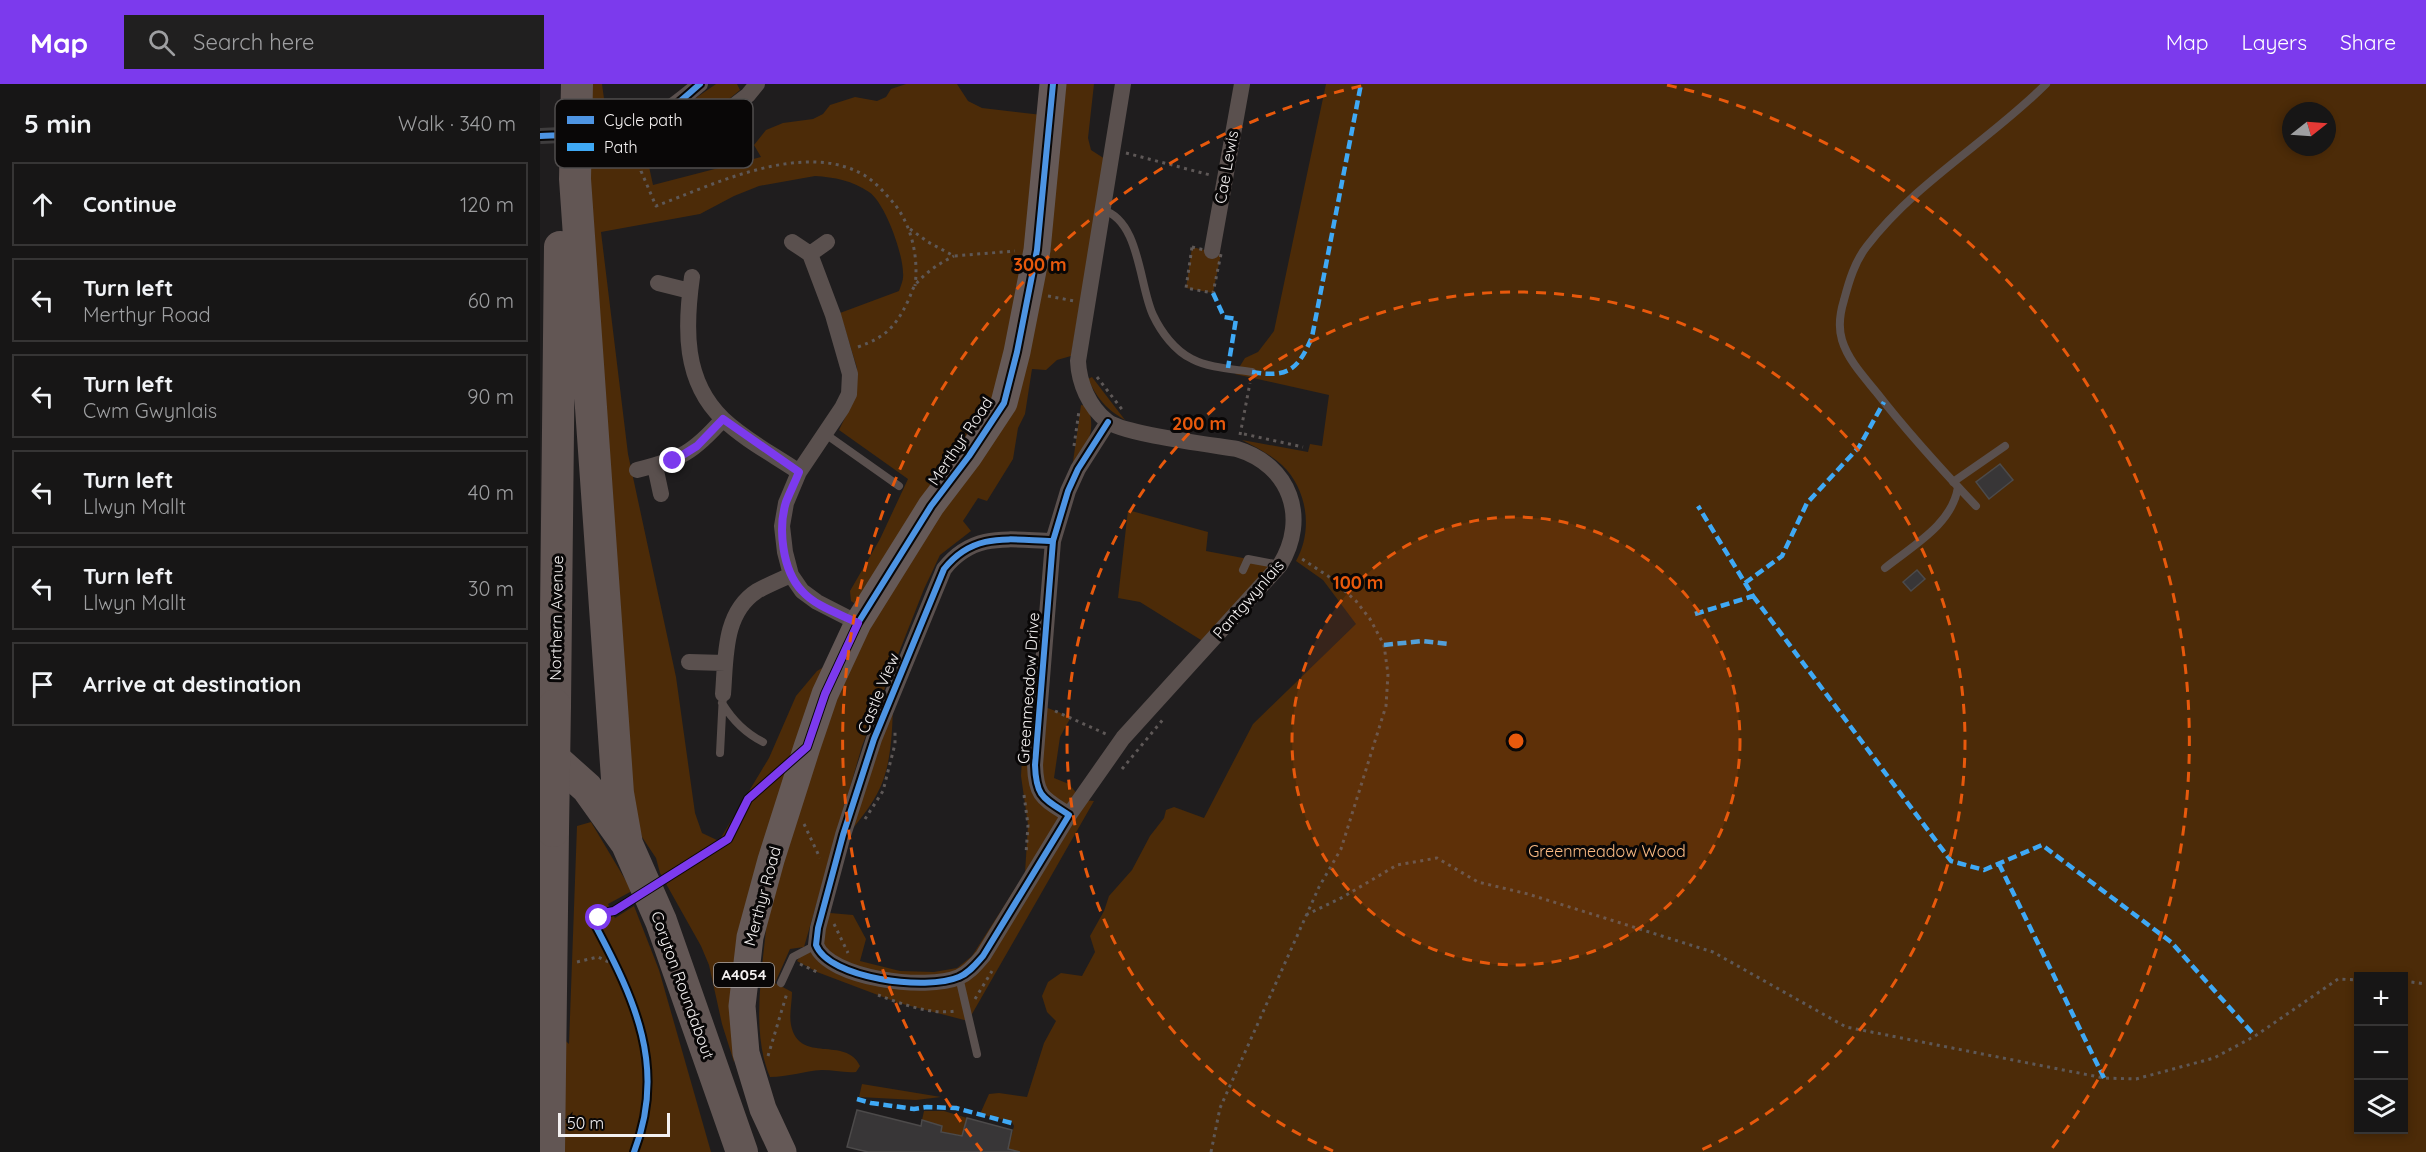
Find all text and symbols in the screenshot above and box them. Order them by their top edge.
search box [124,15,544,69]
text: Map [30,25,88,60]
icon: search [145,26,178,59]
text: Search here [193,28,315,56]
text: Map [2166,29,2209,55]
text: Layers [2242,29,2307,55]
text: Share [2340,29,2396,55]
legend [555,99,753,168]
north arrow [2282,102,2336,156]
text: 5 min [24,107,92,140]
text: Cycle path [604,110,683,130]
text: Walk · 340 m [398,111,516,136]
street label: Cae Lewis [1210,129,1242,205]
text: Path [604,137,638,157]
icon: ahead [26,188,59,221]
text: Continue [83,190,177,218]
text: 120 m [460,192,514,217]
text: 300 m [1013,253,1067,276]
text: Turn left [83,274,173,302]
icon: left [26,284,59,317]
text: 60 m [468,288,514,313]
text: Merthyr Road [83,302,211,327]
text: Turn left [83,370,173,398]
icon: left [26,380,59,413]
text: 90 m [467,384,514,409]
street label: Merthyr Road [923,393,997,489]
text: Cwm Gwynlais [83,398,217,423]
text: 200 m [1172,412,1226,435]
route end [659,447,685,473]
text: Turn left [83,466,173,494]
icon: left [26,476,59,509]
text: 40 m [468,480,514,505]
text: Llwyn Mallt [83,494,186,519]
street label: Northern Avenue [545,555,567,681]
street label: Pantgwynlais [1208,555,1288,643]
text: Turn left [83,562,173,590]
text: 100 m [1333,571,1383,594]
icon: left [26,572,59,605]
text: 30 m [468,576,514,601]
text: Llwyn Mallt [83,590,186,615]
street label: Greenmeadow Drive [1013,612,1043,764]
street label: Castle View [853,650,903,736]
icon: arrive [26,668,59,701]
text: Arrive at destination [83,670,301,698]
centre of rings [1506,731,1526,751]
park label: Greenmeadow Wood [1528,841,1686,861]
street label: Merthyr Road [739,844,785,948]
route start [585,904,611,930]
street label: Coryton Roundabout [647,908,719,1062]
road number: A4054 [714,963,774,987]
map controls [2354,972,2408,1134]
button: + [2354,972,2408,1026]
button: − [2354,1026,2408,1080]
button: layers [2354,1080,2408,1134]
scale bar [558,1110,670,1138]
text: 50 m [567,1113,604,1133]

